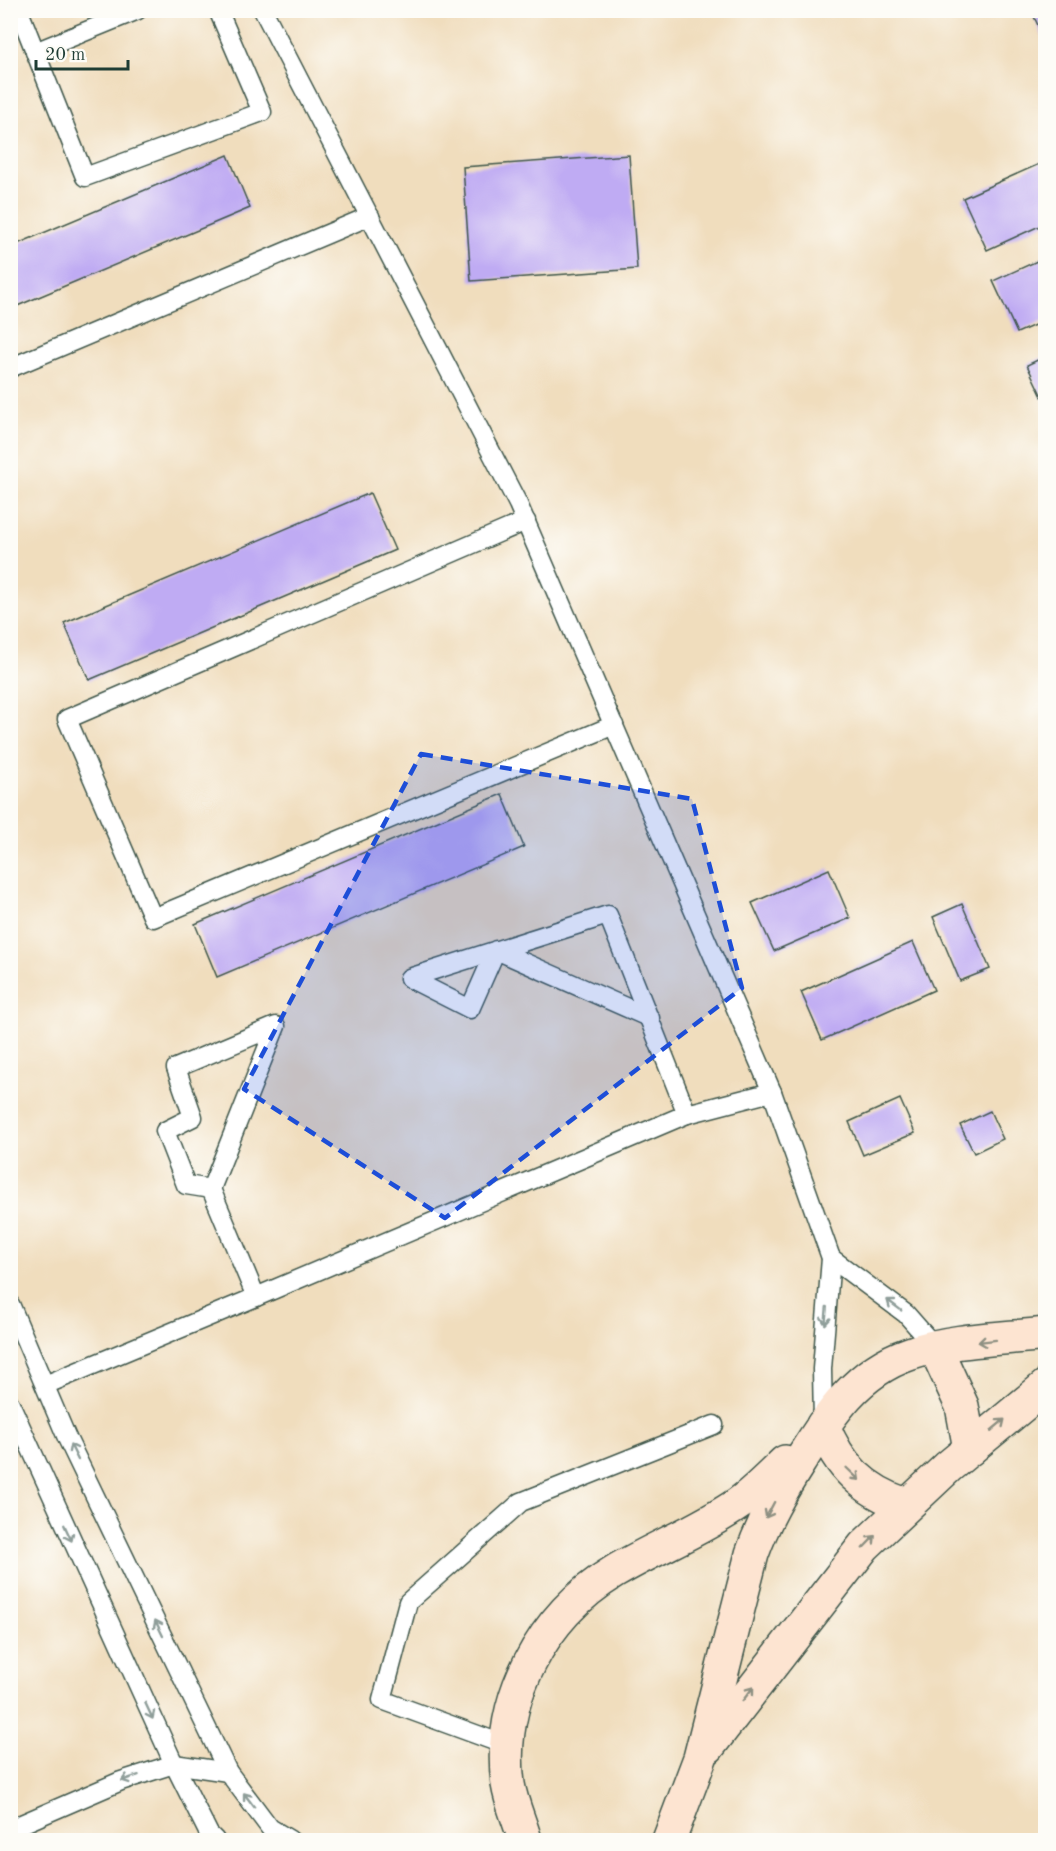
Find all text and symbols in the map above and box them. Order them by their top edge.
scale bar [36,33,128,71]
text: 20 m [45,46,85,64]
one-way arrow [887,1299,903,1311]
one-way arrow [820,1306,831,1326]
one-way arrow [978,1336,998,1347]
one-way arrow [990,1418,1005,1432]
one-way arrow [68,1444,80,1462]
one-way arrow [846,1467,860,1482]
one-way arrow [764,1501,776,1518]
one-way arrow [63,1524,75,1542]
one-way arrow [862,1534,876,1549]
one-way arrow [152,1620,164,1638]
one-way arrow [742,1687,755,1703]
one-way arrow [144,1701,156,1719]
one-way arrow [121,1773,140,1784]
one-way arrow [243,1793,256,1809]

